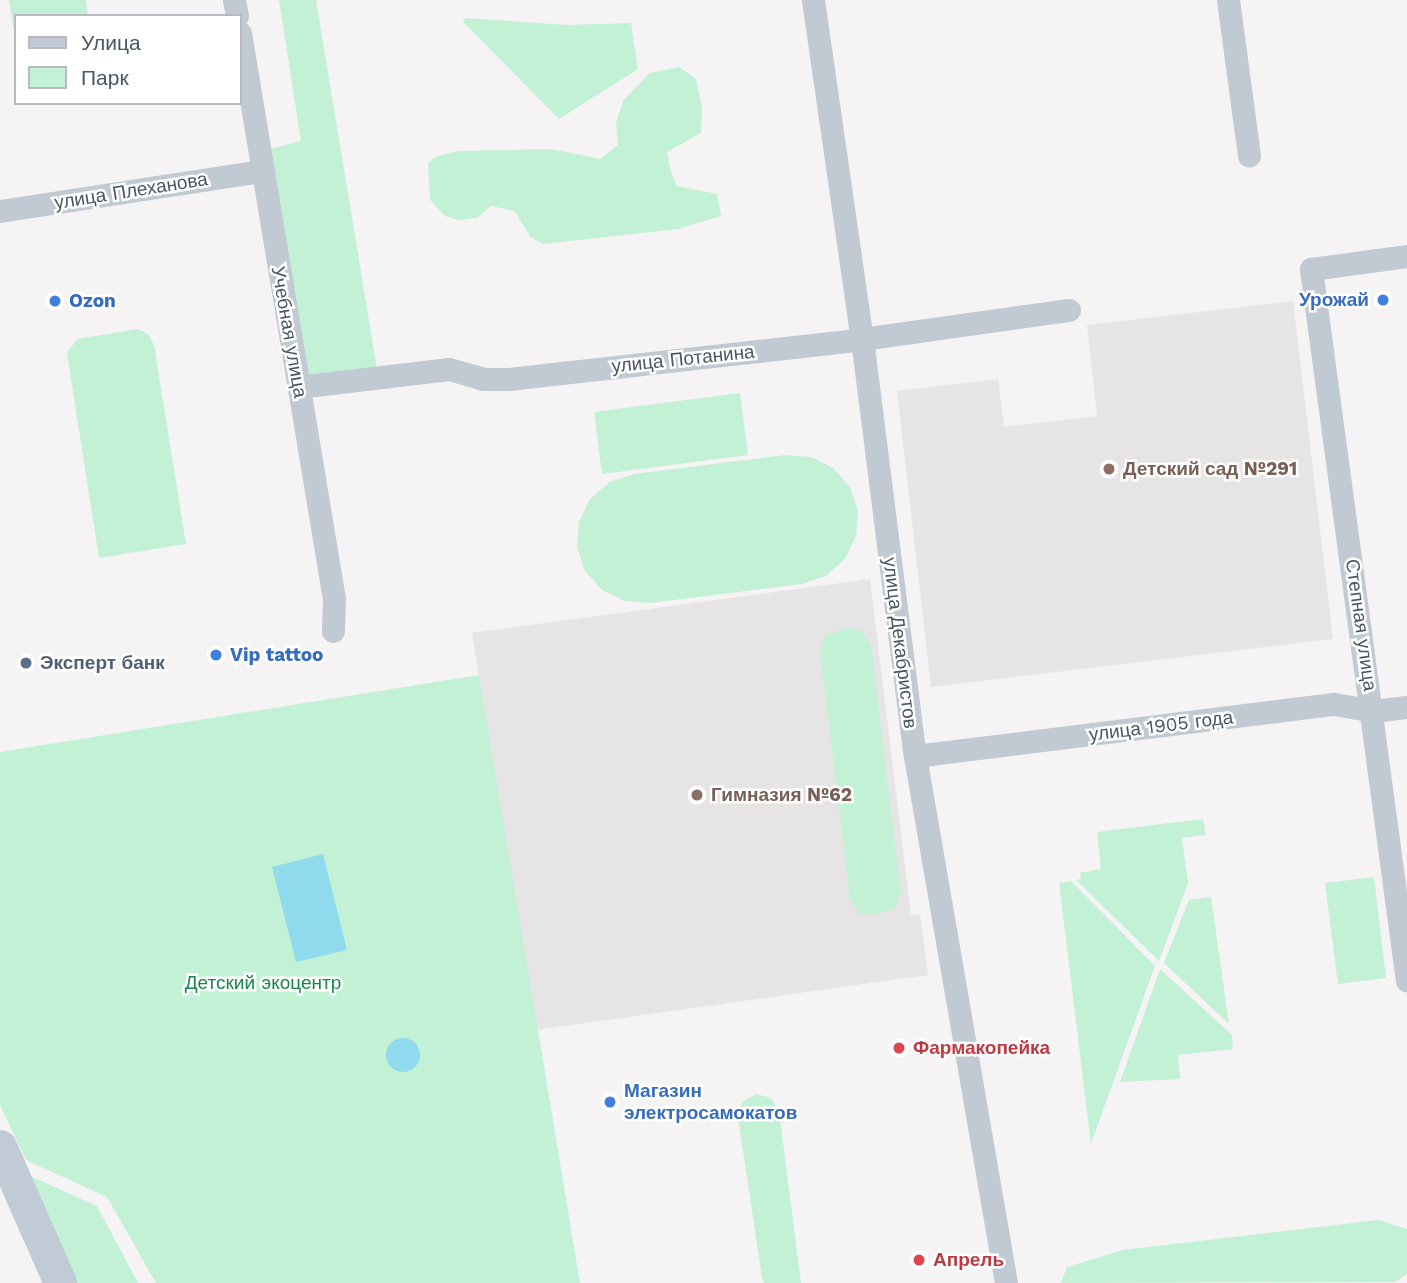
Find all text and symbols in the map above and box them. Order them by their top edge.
legend [14,14,242,105]
text: Улица [81,30,141,55]
text: Парк [81,65,129,90]
street label: улица Плеханова [53,168,209,214]
street label: Учебная улица [266,264,312,400]
place label: Урожай [1299,289,1369,311]
place label: Ozon [69,290,116,312]
marker: Урожай [1375,292,1391,308]
marker: Ozon [47,293,63,309]
street label: улица Потанина [610,340,756,378]
place label: Детский сад №291 [1123,458,1297,480]
marker: Детский сад №291 [1101,461,1117,477]
street label: улица Декабристов [878,556,922,730]
street label: Степная улица [1340,557,1382,693]
place label: Vip tattoo [230,644,324,666]
marker: Vip tattoo [208,647,224,663]
place label: Эксперт банк [40,652,165,674]
marker: Эксперт банк [18,655,34,671]
street label: улица 1905 года [1087,706,1235,746]
place label: Гимназия №62 [711,784,852,806]
marker: Гимназия №62 [689,787,705,803]
park label: Детский экоцентр [185,972,341,994]
place label: Фармакопейка [913,1037,1050,1059]
marker: Фармакопейка [891,1040,907,1056]
place label: Магазин электросамокатов [624,1080,797,1124]
marker: Магазин электросамокатов [602,1094,618,1110]
place label: Апрель [933,1249,1004,1271]
marker: Апрель [911,1252,927,1268]

